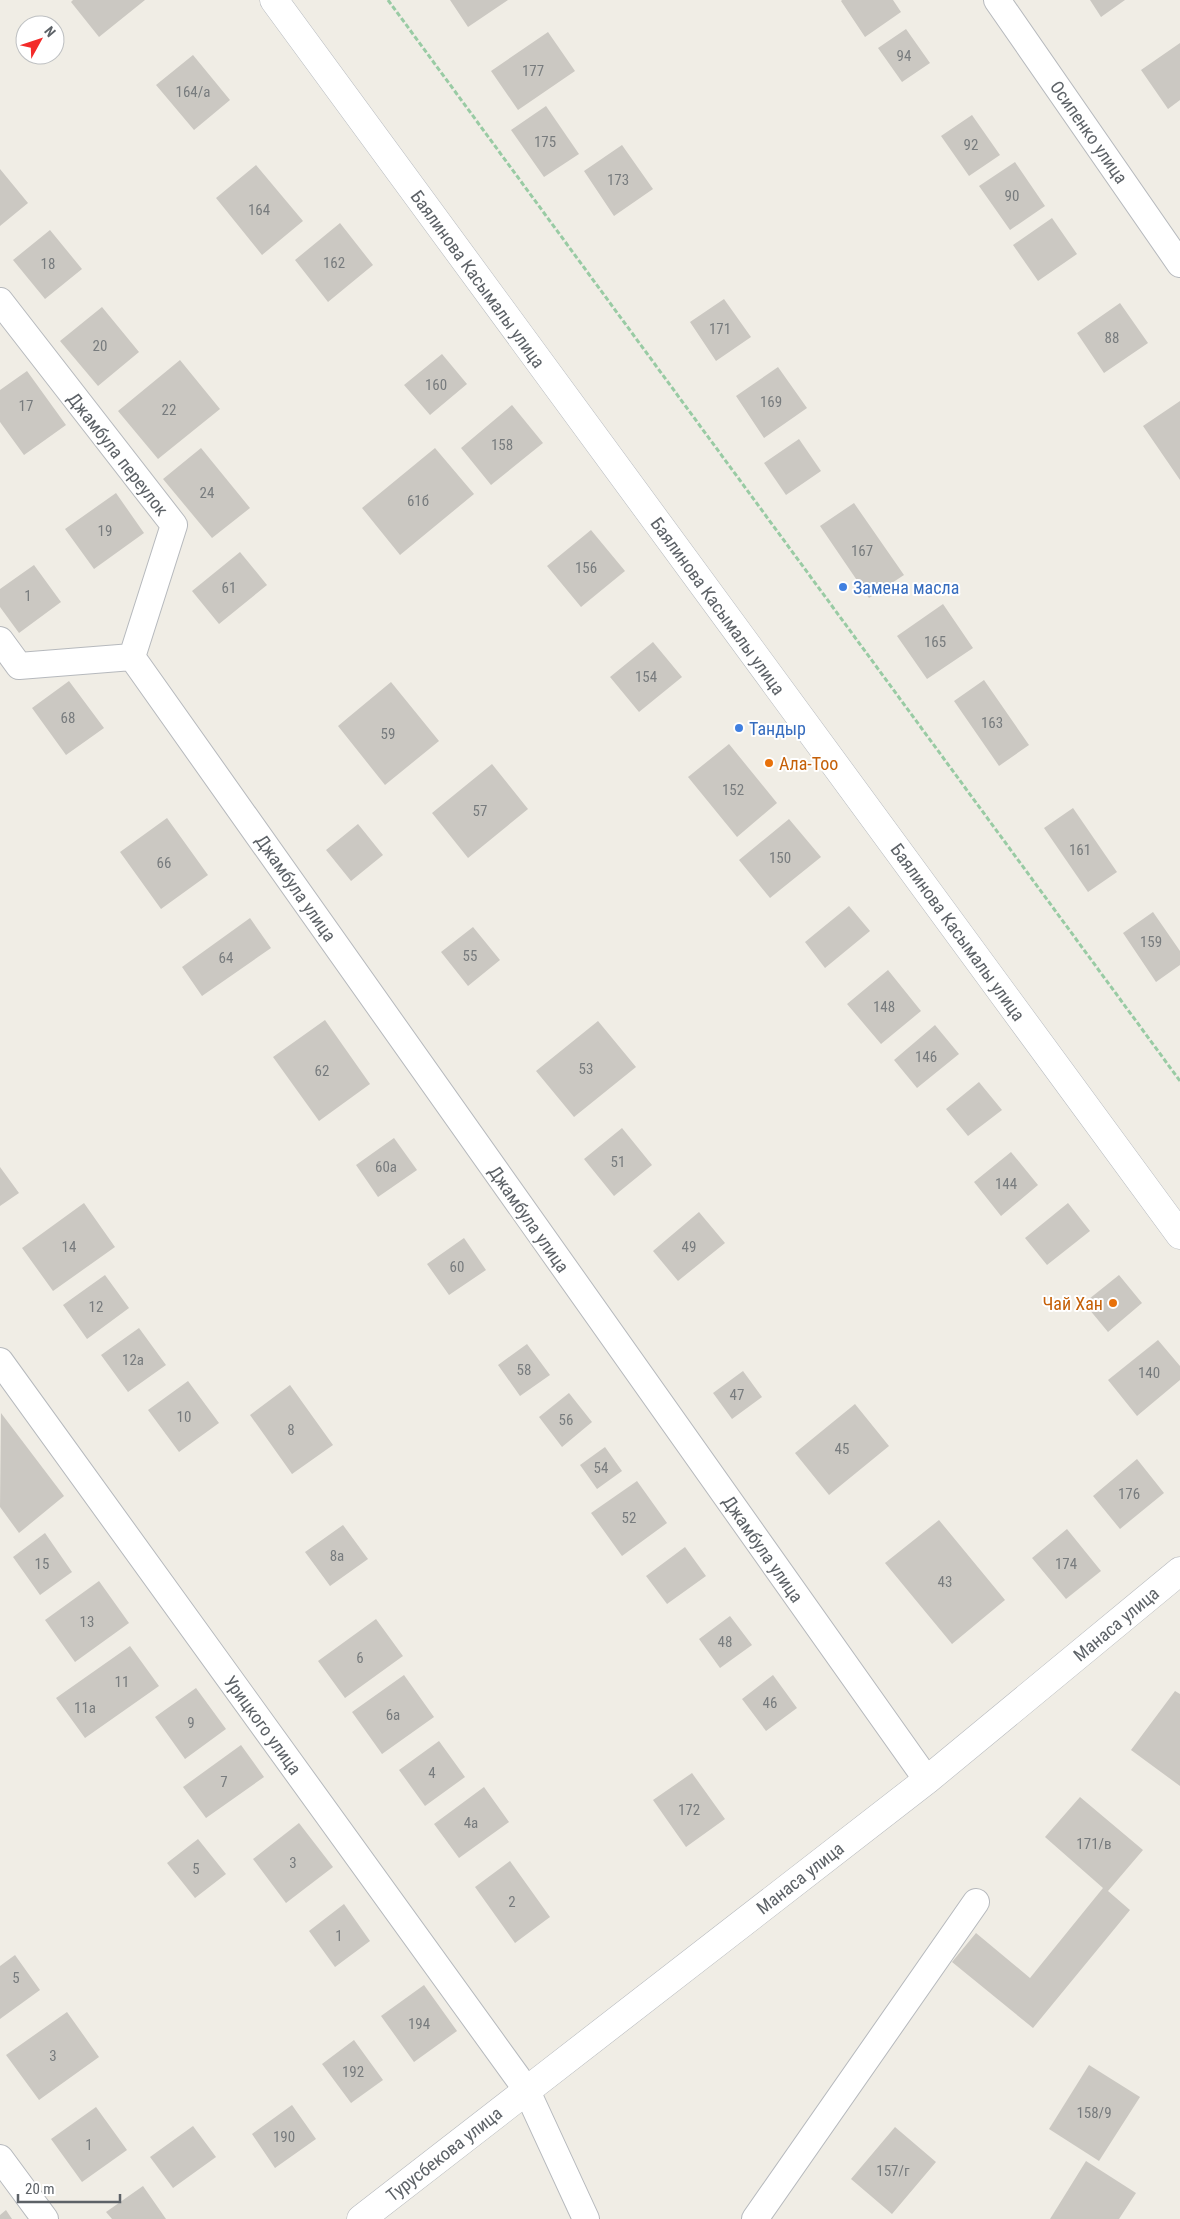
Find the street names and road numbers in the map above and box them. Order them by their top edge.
street label: Осипенко улица [1046,77,1132,187]
street label: Баялинова Касымалы улица [407,186,549,372]
street label: Джамбула переулок [63,388,173,520]
street label: Баялинова Касымалы улица [647,513,789,699]
street label: Джамбула улица [251,831,341,945]
street label: Баялинова Касымалы улица [887,839,1029,1025]
street label: Джамбула улица [484,1162,574,1276]
street label: Джамбула улица [718,1492,808,1606]
street label: Манаса улица [1069,1582,1163,1666]
street label: Урицкого улица [220,1671,306,1779]
street label: Манаса улица [752,1838,848,1918]
street label: Турусбекова улица [382,2102,506,2206]

